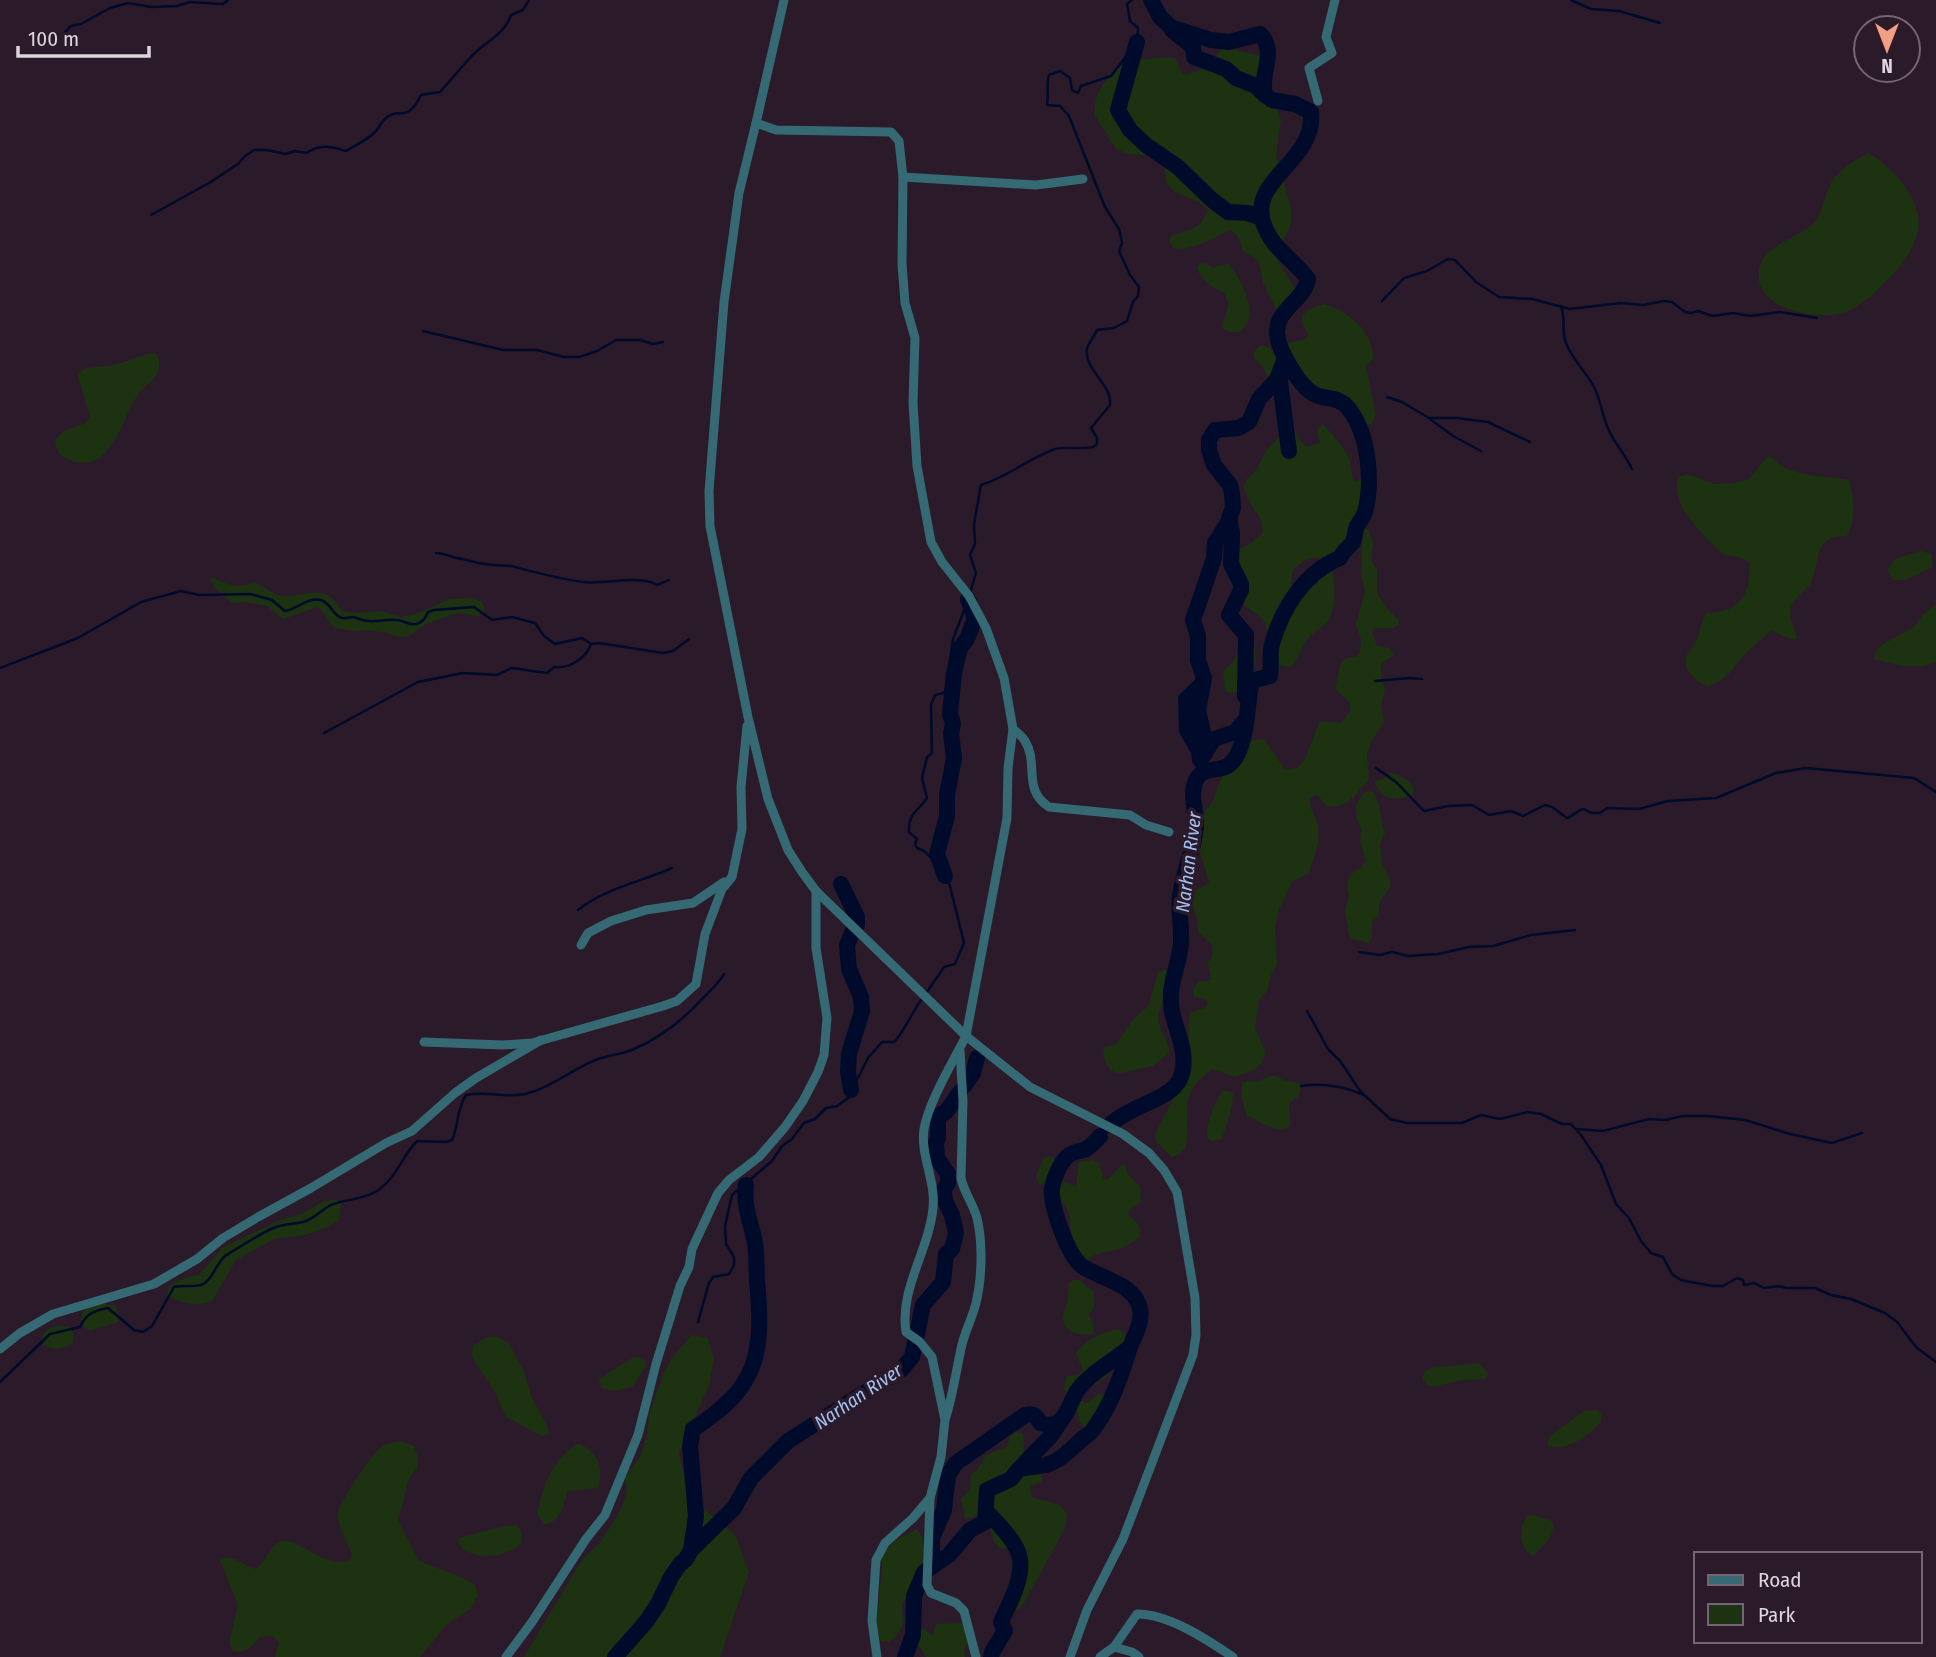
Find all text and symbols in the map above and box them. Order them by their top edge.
scale bar [18,14,149,58]
north arrow [1852,14,1922,84]
text: 100 m [28,26,79,52]
text: N [1881,54,1893,77]
water label: Narhan River [1171,809,1206,914]
water label: Narhan River [810,1358,908,1434]
legend [1694,1552,1922,1643]
text: Road [1758,1567,1802,1593]
text: Park [1758,1602,1796,1628]

